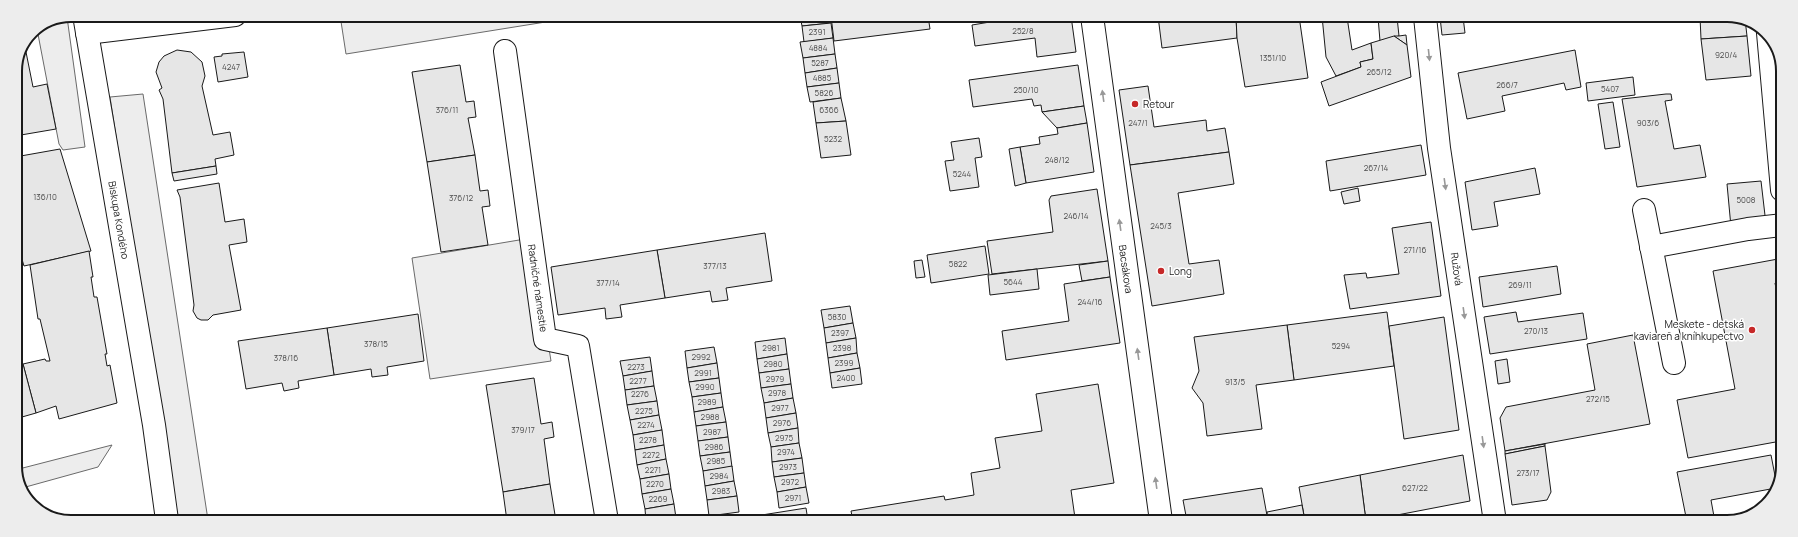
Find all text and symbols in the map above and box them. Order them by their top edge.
house number: 252/8 [1012,25,1034,36]
house number: 2391 [808,26,826,37]
house number: 4884 [809,42,828,53]
one-way arrow [1426,49,1432,61]
house number: 920/4 [1715,49,1737,60]
house number: 1351/10 [1260,52,1286,63]
house number: 5287 [811,57,829,68]
house number: 4247 [222,61,240,72]
house number: 265/12 [1367,66,1392,77]
house number: 4885 [813,72,832,83]
house number: 266/7 [1496,79,1518,90]
house number: 5407 [1601,83,1619,94]
house number: 250/10 [1013,84,1039,95]
house number: 5826 [815,87,833,98]
one-way arrow [1100,90,1106,102]
place label: Retour [1143,97,1175,111]
marker: Retour [1130,99,1140,109]
house number: 376/11 [436,104,458,115]
house number: 6366 [819,104,839,115]
house number: 247/1 [1128,117,1148,128]
house number: 903/6 [1637,117,1659,128]
house number: 5232 [824,133,842,144]
house number: 248/12 [1045,154,1070,165]
house number: 267/14 [1364,162,1389,173]
house number: 5244 [953,168,971,179]
one-way arrow [1442,178,1448,190]
street label: Biskupa Kondého [105,180,133,260]
house number: 136/10 [33,191,57,202]
house number: 376/12 [449,192,474,203]
house number: 5008 [1736,194,1756,205]
house number: 246/14 [1063,210,1089,221]
one-way arrow [1117,219,1123,231]
house number: 245/3 [1150,220,1172,231]
street label: Radničné námestie [525,243,551,333]
street label: Bacsákova [1116,244,1136,294]
house number: 271/16 [1404,244,1426,255]
street label: Ružová [1448,252,1466,286]
house number: 5822 [949,258,968,269]
house number: 377/13 [703,260,727,271]
place label: Long [1169,264,1192,278]
marker: Long [1156,266,1166,276]
house number: 5644 [1003,276,1023,287]
house number: 377/14 [596,277,620,288]
house number: 269/11 [1508,279,1532,290]
house number: 244/16 [1077,296,1103,307]
one-way arrow [1461,307,1467,319]
house number: 5830 [828,311,846,322]
place label: Meskete - detská kaviareň a kníhkupectvo [1634,317,1744,343]
house number: 270/13 [1524,325,1548,336]
marker: Meskete - detská kaviareň a kníhkupectvo [1747,325,1757,335]
house number: 2397 [831,327,849,338]
house number: 378/15 [364,338,388,349]
house number: 5294 [1332,340,1351,351]
house number: 2981 [762,342,780,353]
house number: 2398 [833,342,852,353]
one-way arrow [1135,348,1141,360]
house number: 2992 [691,351,711,362]
house number: 378/16 [274,352,298,363]
house number: 2399 [835,357,853,368]
house number: 2980 [763,358,783,369]
house number: 2273 [627,361,645,372]
house number: 2991 [694,367,712,378]
house number: 2400 [837,372,856,383]
house number: 2979 [766,373,784,384]
house number: 2277 [629,375,647,386]
house number: 913/5 [1225,376,1245,387]
house number: 2990 [695,381,715,392]
house number: 2978 [768,387,786,398]
house number: 2276 [631,388,649,399]
house number: 272/15 [1586,393,1610,404]
house number: 2989 [697,396,717,407]
house number: 2977 [771,402,789,413]
house number: 2275 [635,405,653,416]
house number: 2988 [701,411,720,422]
house number: 2976 [773,417,791,428]
house number: 2274 [637,419,655,430]
house number: 379/17 [511,424,535,435]
house number: 2987 [703,426,721,437]
house number: 2975 [775,432,793,443]
house number: 2278 [639,434,657,445]
one-way arrow [1480,436,1486,448]
house number: 2986 [704,441,724,452]
house number: 2974 [777,446,795,457]
house number: 2272 [642,449,660,460]
house number: 2985 [707,455,726,466]
house number: 2973 [779,461,797,472]
house number: 2271 [645,464,661,475]
house number: 273/17 [1516,467,1540,478]
house number: 2984 [710,470,729,481]
house number: 2972 [781,476,799,487]
one-way arrow [1153,477,1159,489]
house number: 2270 [646,478,664,489]
house number: 627/22 [1402,482,1428,493]
house number: 2983 [712,485,730,496]
house number: 2971 [785,492,801,503]
house number: 2269 [649,493,668,504]

